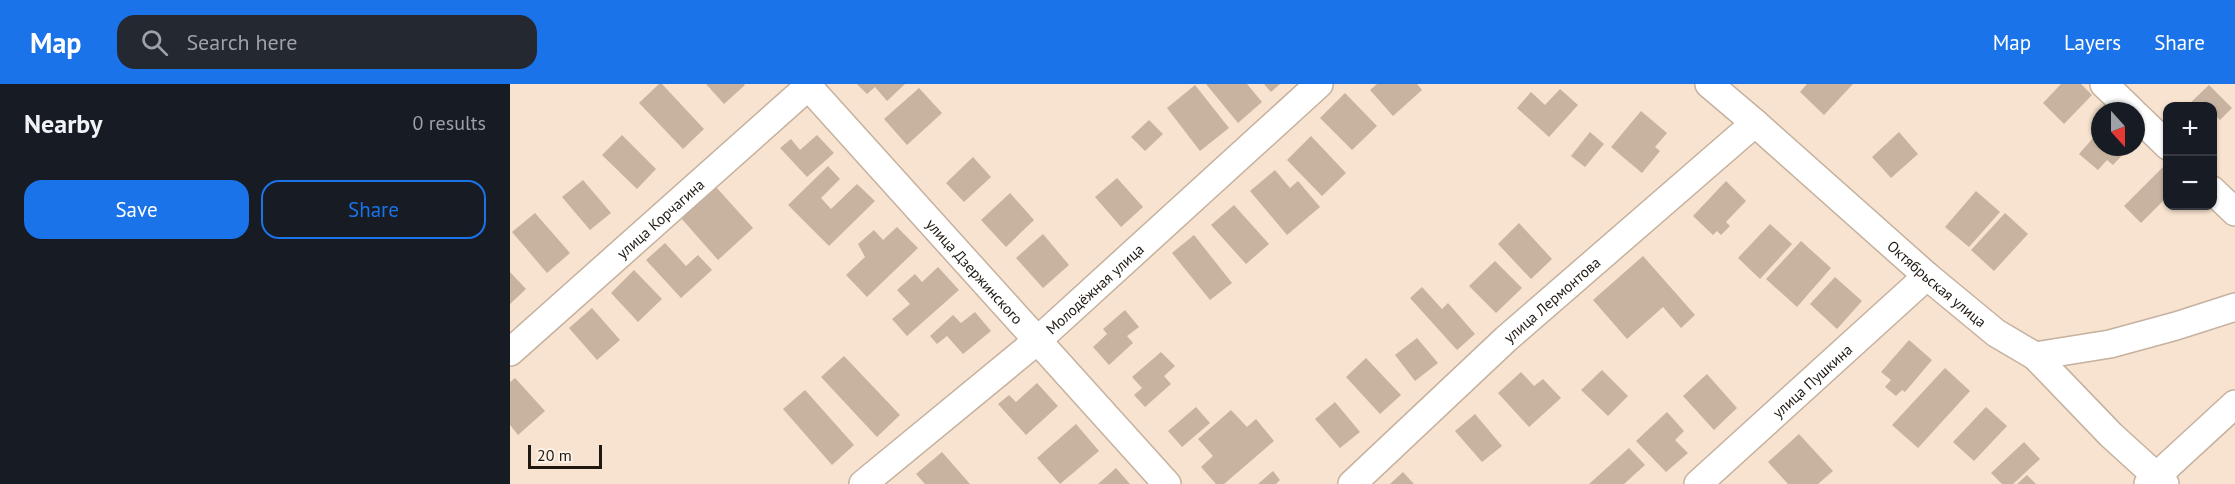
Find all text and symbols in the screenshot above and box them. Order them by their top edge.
search box [117,15,537,69]
text: Map [30,24,81,61]
icon: search [138,26,171,59]
text: Search here [186,28,297,56]
text: Map [1993,29,2031,56]
text: Layers [2064,29,2121,56]
text: Share [2154,29,2205,56]
north arrow [2091,102,2145,156]
map controls [2163,102,2217,210]
button: + [2163,102,2217,156]
text: Nearby [24,107,102,140]
text: 0 results [413,110,486,136]
button: − [2163,156,2217,210]
street label: улица Корчагина [612,174,708,262]
button: Save [24,180,249,239]
button: Share [261,180,486,239]
street label: улица Дзержинского [922,214,1027,328]
street label: Октябрьская улица [1884,236,1991,331]
street label: Молодёжная улица [1042,239,1147,338]
street label: улица Лермонтова [1499,252,1604,346]
street label: улица Пушкина [1768,339,1856,421]
scale bar [528,442,602,470]
text: 20 m [537,445,572,465]

